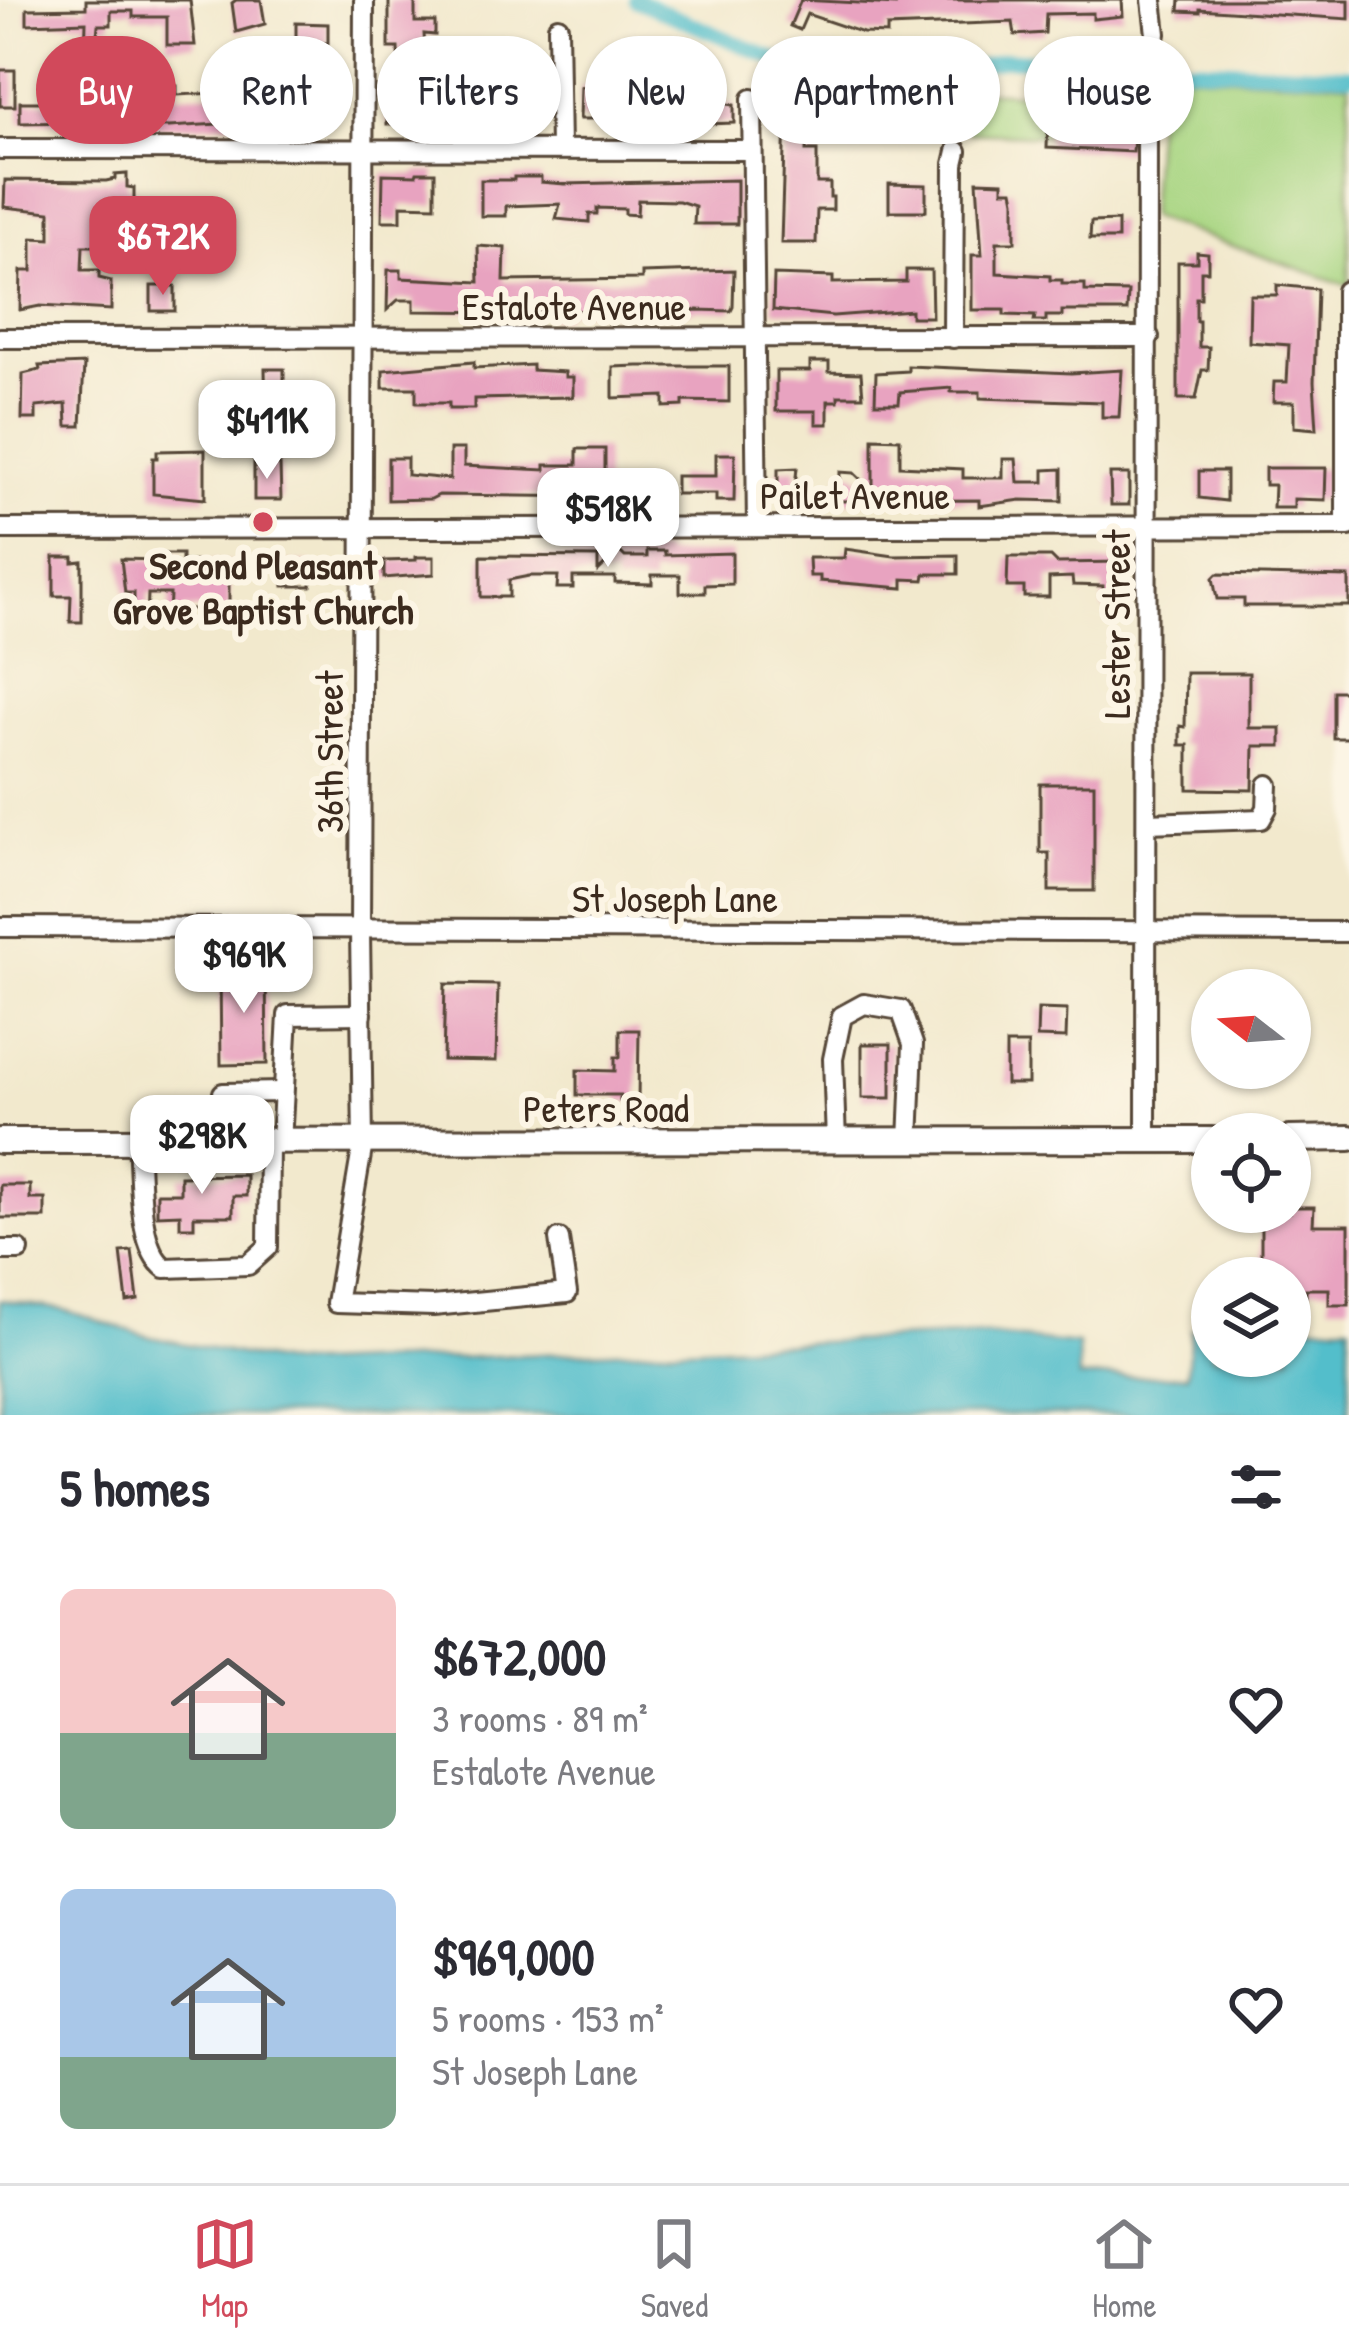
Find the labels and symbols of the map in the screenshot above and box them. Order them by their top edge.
pin: $672K [79,196,247,298]
street label: Estalote Avenue [462,279,686,332]
pin: $411K [183,380,351,482]
pin: $518K [524,468,692,570]
street label: Pailet Avenue [760,468,950,521]
marker: Second Pleasant Grove Baptist Church [250,509,276,535]
street label: Lester Street [1089,529,1142,718]
place label: Second Pleasant Grove Baptist Church [113,538,414,637]
street label: 36th Street [302,670,355,833]
street label: St Joseph Lane [572,871,778,924]
pin: $969K [160,914,328,1016]
north arrow [1191,969,1311,1089]
street label: Peters Road [523,1081,689,1134]
pin: $298K [118,1095,286,1197]

